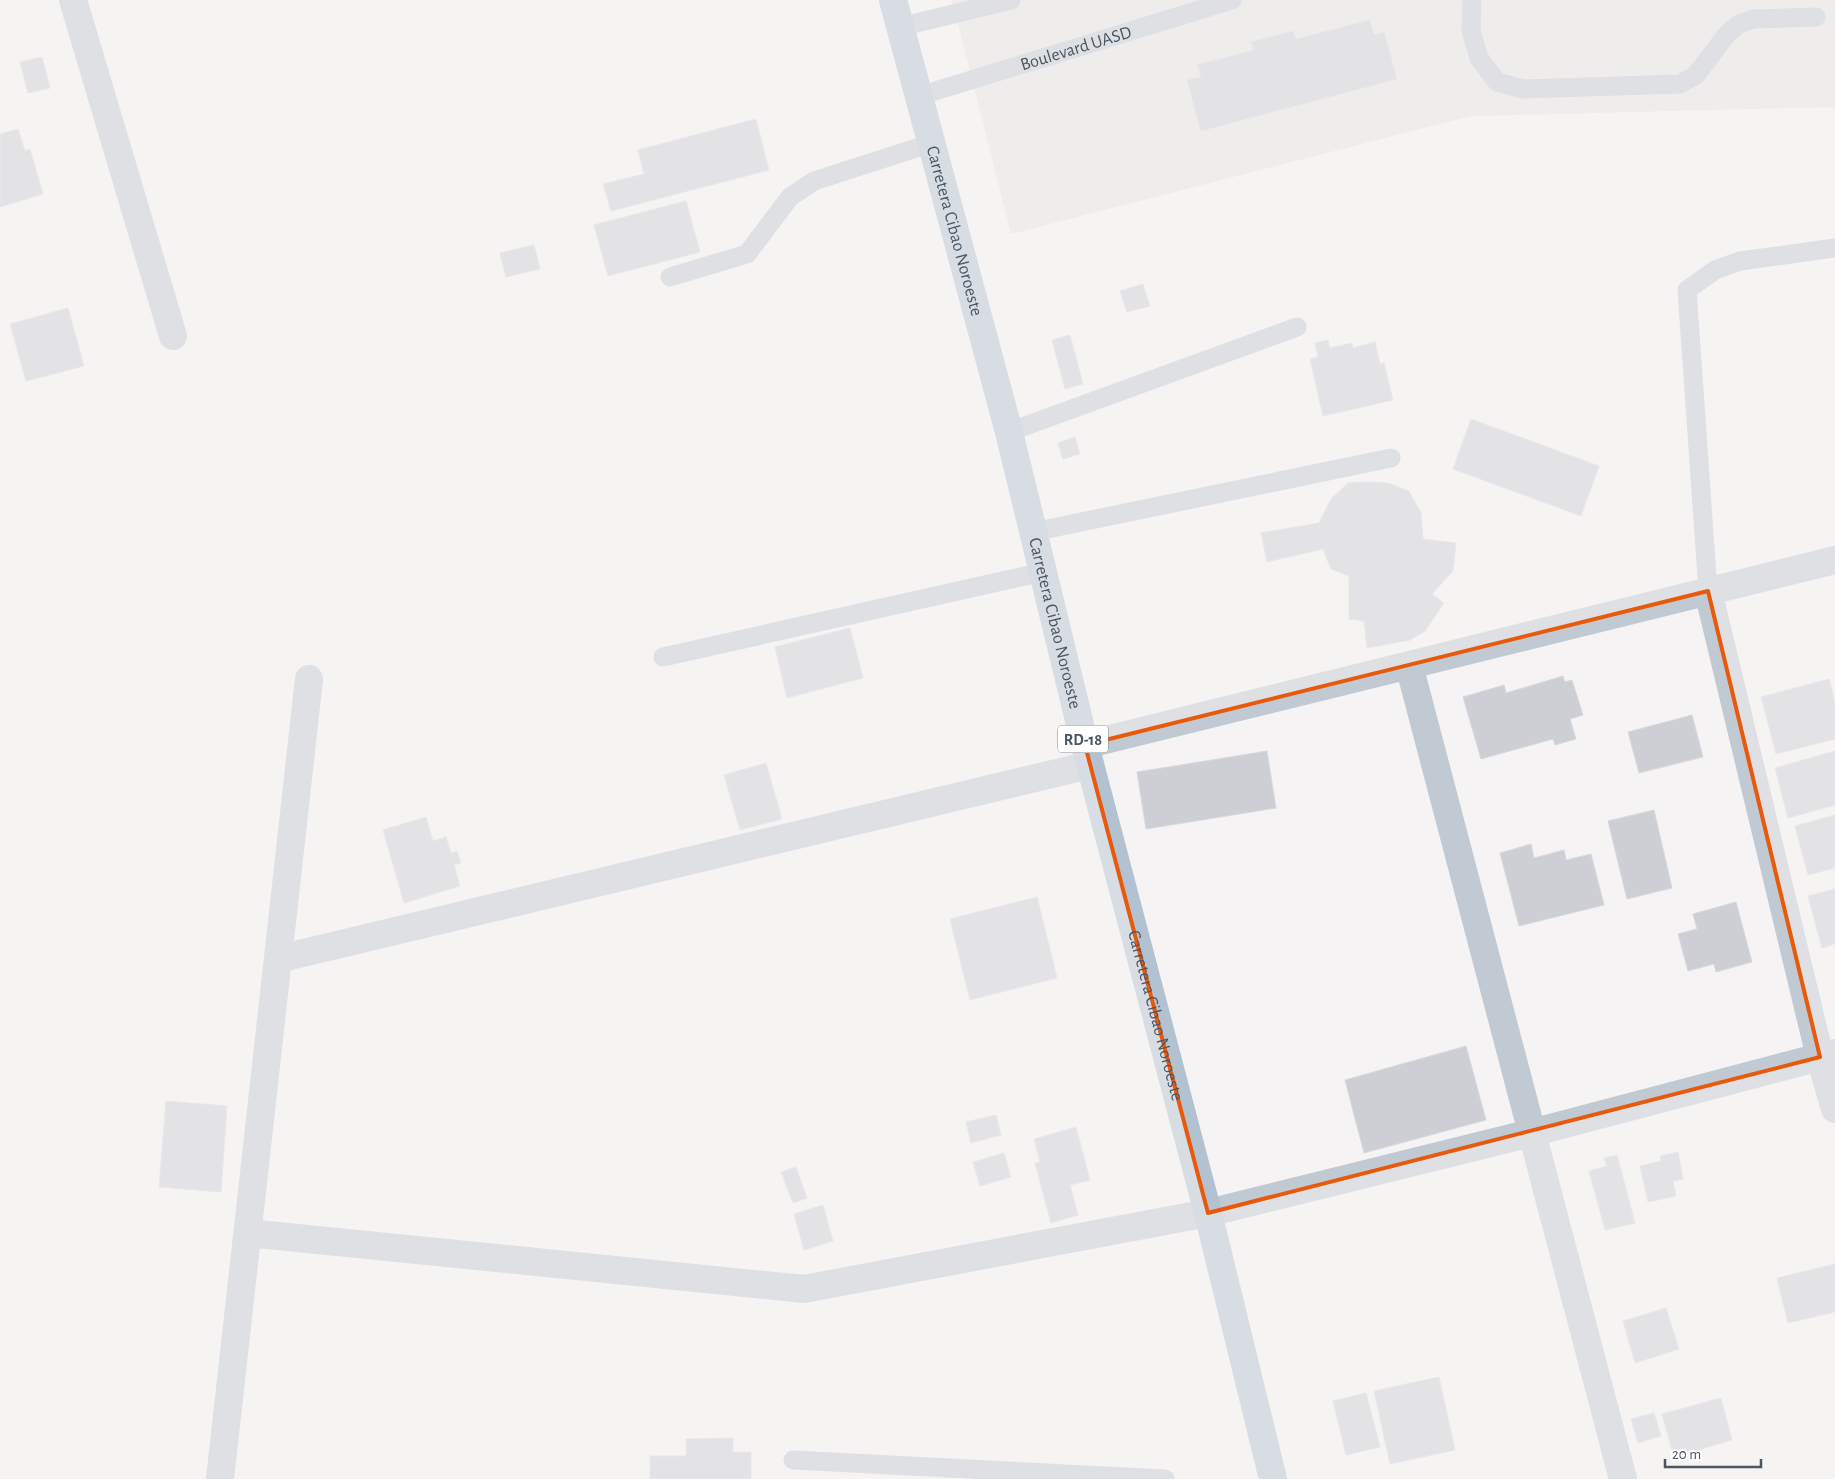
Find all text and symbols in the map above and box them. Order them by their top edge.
street label: Boulevard UASD [1018,23,1134,74]
street label: Carretera Cibao Noroeste [923,144,985,318]
street label: Carretera Cibao Noroeste [1025,536,1084,711]
road number: RD-18 [1058,726,1108,752]
street label: Carretera Cibao Noroeste [1124,929,1186,1103]
scale bar [1665,1436,1761,1468]
text: 20 m [1672,1447,1701,1462]

